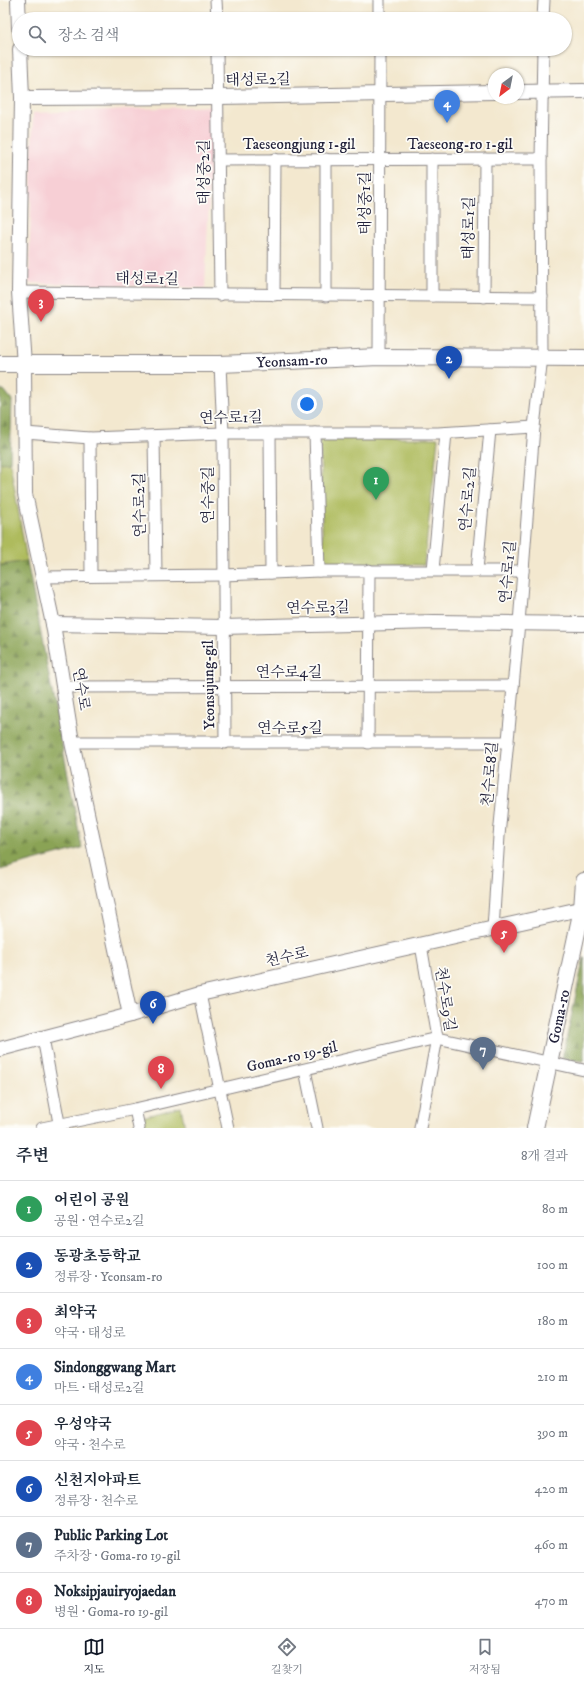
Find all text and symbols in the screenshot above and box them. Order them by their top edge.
search box [12,12,572,56]
icon: search [26,23,48,45]
text: 장소 검색 [58,26,119,45]
north arrow [488,68,524,104]
street label: 태성로2길 [225,70,291,90]
pin: 4 [434,90,460,123]
street label: Taeseongjung 1-gil [243,135,356,154]
street label: Taeseong-ro 1-gil [407,135,513,154]
street label: 태성중2길 [195,139,214,205]
street label: 태성중1길 [356,171,375,235]
street label: 태성로1길 [459,196,479,260]
street label: 태성로1길 [115,269,179,289]
pin: 3 [28,289,54,322]
pin: 2 [436,346,462,379]
street label: Yeonsam-ro [256,350,328,372]
your location [297,394,317,414]
street label: 연수로1길 [199,408,263,428]
street label: 연수중길 [199,466,218,524]
street label: 연수로2길 [456,466,480,532]
pin: 1 [363,467,389,500]
street label: 연수로2길 [130,472,150,538]
street label: 연수로1길 [496,540,520,604]
street label: 연수로3길 [286,598,350,618]
street label: Yeonsujung-gil [199,639,219,730]
street label: 연수로4길 [256,663,322,682]
street label: 연수로 [68,666,94,712]
street label: 연수로5길 [257,719,323,738]
street label: 천수로8길 [478,741,502,807]
pin: 5 [491,920,517,953]
street label: 천수로 [264,943,311,971]
street label: 천수로9길 [430,965,460,1033]
street label: Goma-ro [544,988,574,1045]
pin: 6 [140,991,166,1024]
street label: Goma-ro 19-gil [245,1037,340,1077]
pin: 7 [470,1037,496,1070]
pin: 8 [148,1056,174,1089]
text: 주변 [16,1145,49,1167]
text: 8개 결과 [521,1148,568,1164]
text: 어린이 공원 [54,1191,130,1210]
text: 1 [27,1201,31,1217]
text: 80 m [542,1201,568,1217]
text: 공원 · 연수로2길 [54,1213,144,1229]
text: 동광초등학교 [54,1247,141,1266]
text: 2 [26,1257,32,1273]
text: 100 m [537,1257,568,1273]
text: 정류장 · Yeonsam-ro [54,1269,162,1285]
text: 최약국 [54,1303,97,1322]
text: 3 [27,1313,31,1329]
text: 180 m [537,1313,568,1329]
text: 약국 · 태성로 [54,1325,126,1341]
text: Sindonggwang Mart [54,1358,176,1377]
text: 4 [25,1369,33,1385]
text: 210 m [537,1369,568,1385]
text: 마트 · 태성로2길 [54,1380,144,1396]
text: 우성약국 [54,1415,112,1434]
text: 5 [26,1425,32,1441]
text: 390 m [537,1425,568,1441]
text: 약국 · 천수로 [54,1437,126,1453]
text: 신천지아파트 [54,1471,141,1490]
text: 6 [26,1481,32,1497]
text: 420 m [535,1481,568,1497]
text: 정류장 · 천수로 [54,1493,138,1509]
text: Public Parking Lot [54,1526,168,1545]
text: 7 [26,1537,32,1553]
text: 460 m [534,1537,568,1553]
text: 주차장 · Goma-ro 19-gil [54,1548,180,1564]
text: Noksipjauiryojaedan [54,1582,176,1601]
text: 8 [26,1593,32,1609]
text: 470 m [535,1593,568,1609]
text: 병원 · Goma-ro 19-gil [54,1604,168,1620]
tab: 지도 [83,1636,105,1677]
tab: 길찾기 [271,1636,303,1677]
tab: 저장됨 [469,1636,501,1677]

